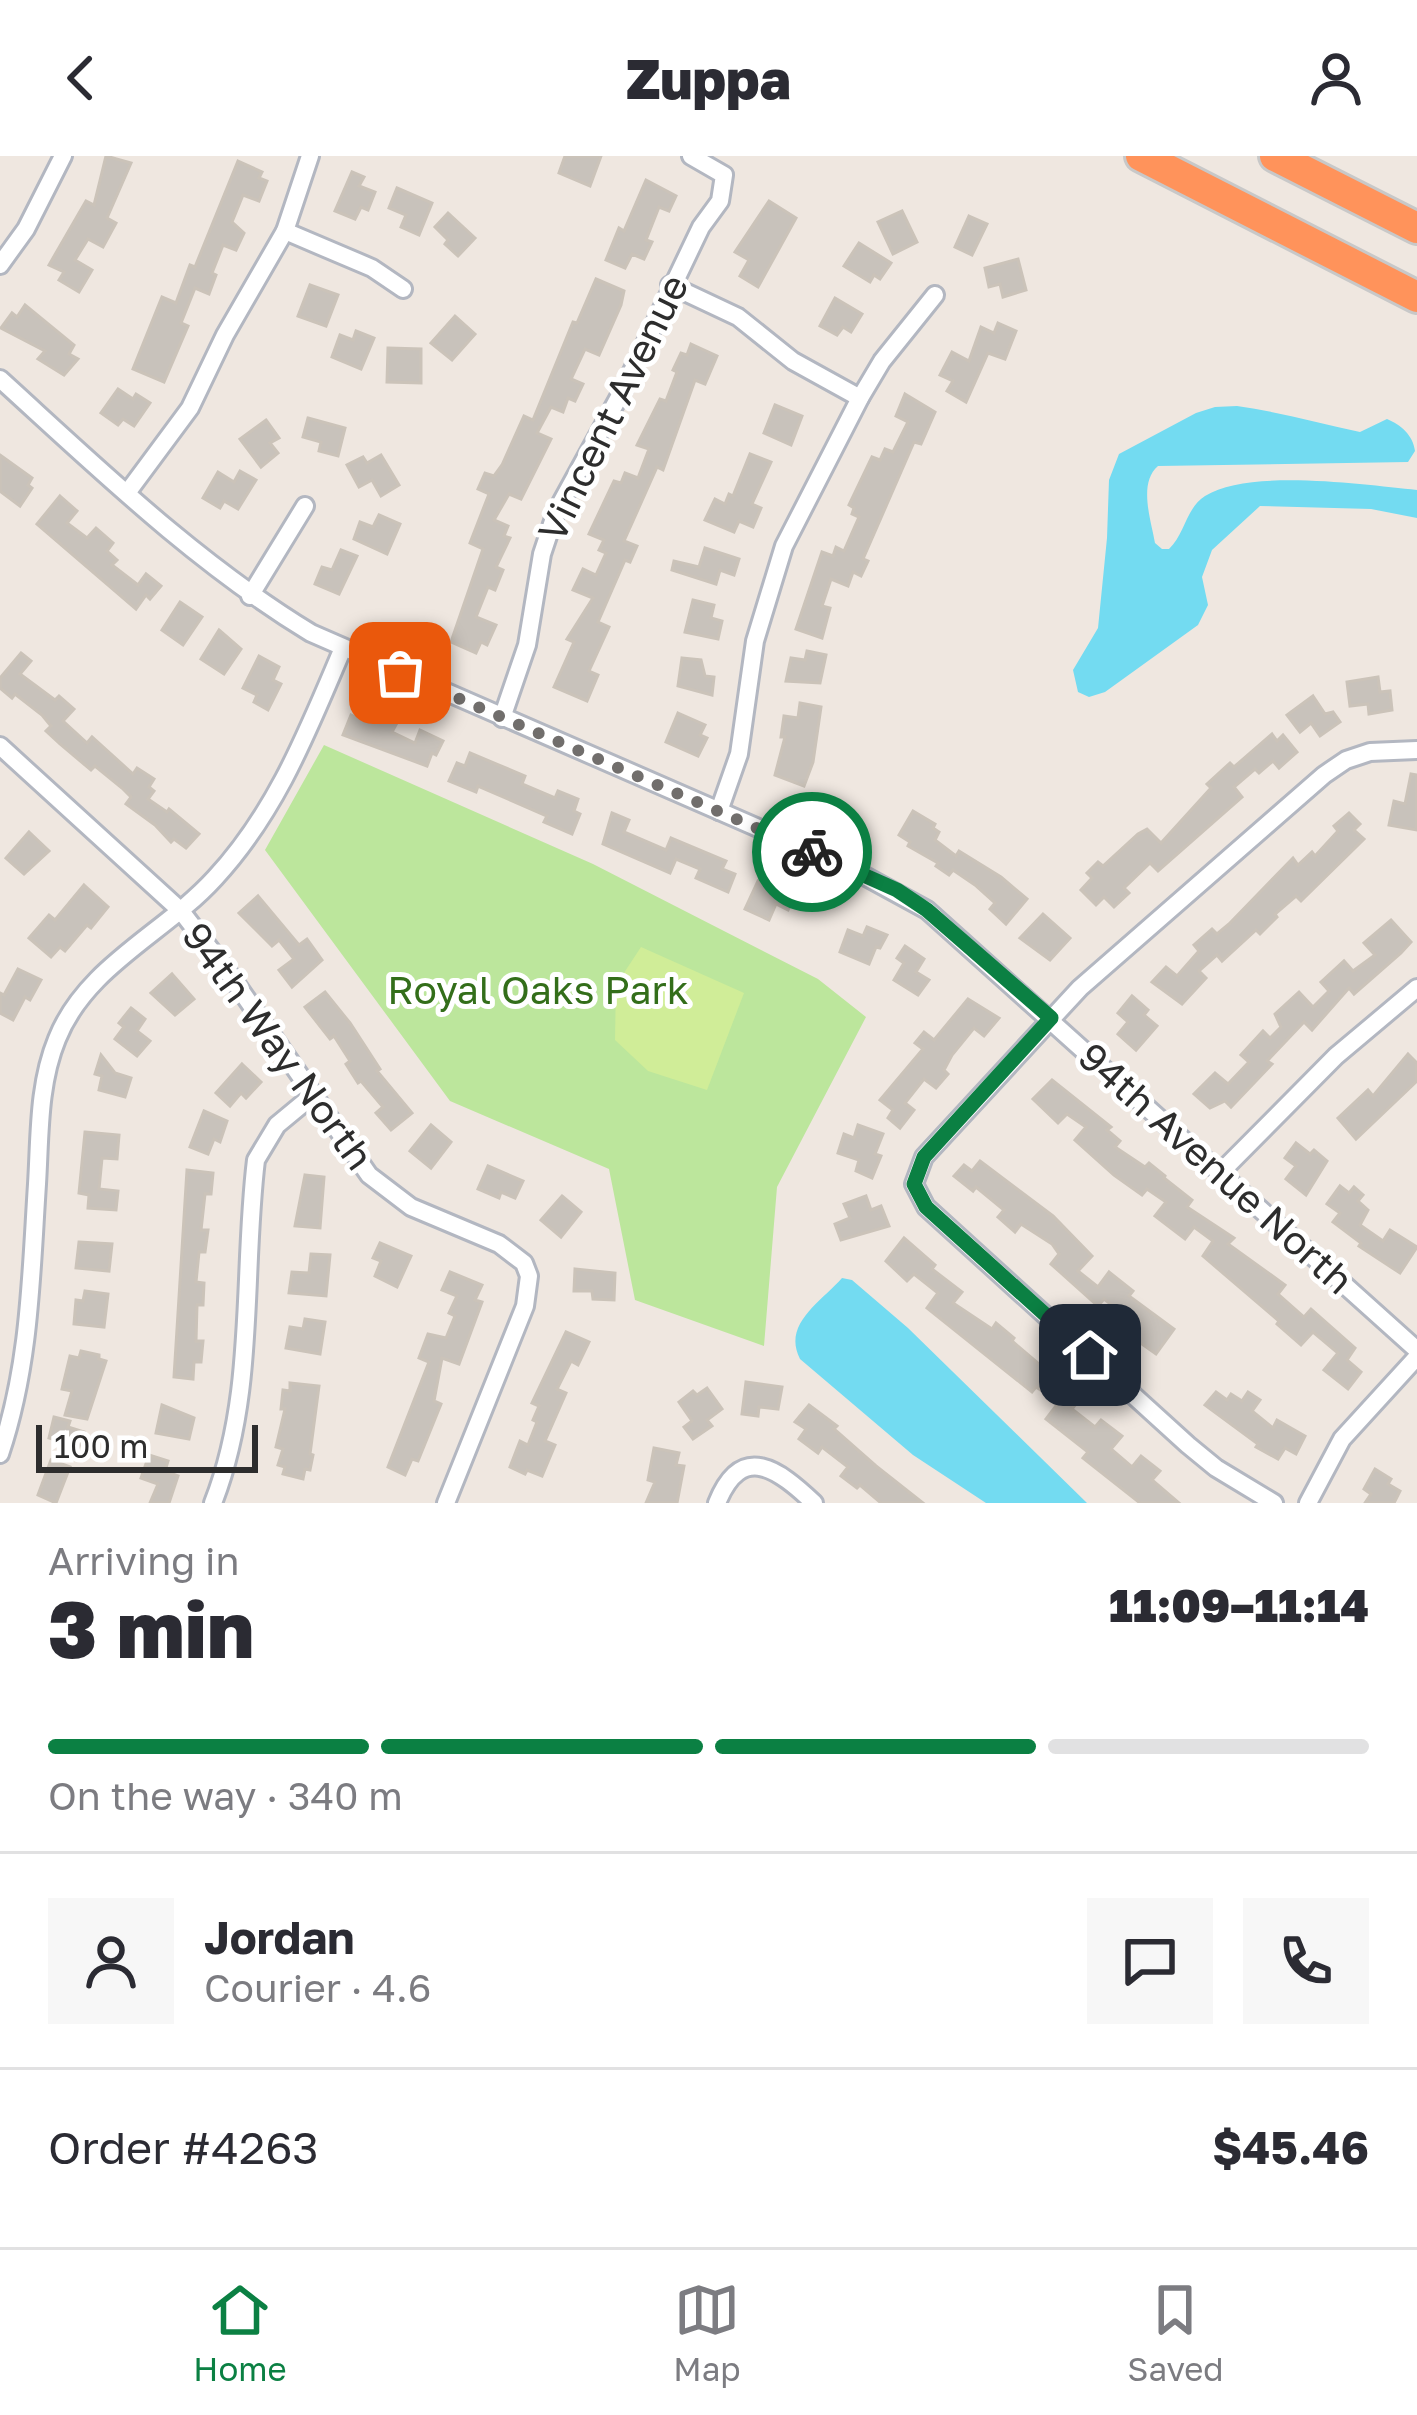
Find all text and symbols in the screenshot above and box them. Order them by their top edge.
icon: back [48,45,114,111]
icon: person [1303,45,1369,111]
text: Zuppa [626,46,791,111]
street label: Vincent Avenue [528,267,697,549]
pin [349,622,451,724]
icon: bag [367,640,433,706]
courier [752,792,872,912]
icon: bike [779,819,845,885]
street label: 94th Way North [173,913,384,1178]
park label: Royal Oaks Park [387,966,689,1013]
street label: 94th Avenue North [1070,1032,1363,1303]
pin [1039,1304,1141,1406]
icon: home [1057,1322,1123,1388]
scale bar [36,1419,258,1472]
text: 100 m [54,1426,148,1465]
text: Arriving in [48,1537,239,1584]
text: 11:09–11:14 [1109,1578,1369,1632]
text: 3 min [48,1582,254,1675]
text: On the way · 340 m [48,1772,403,1819]
button: person [48,1898,174,2024]
button: chat [1087,1898,1213,2024]
button: phone [1243,1898,1369,2024]
text: Jordan [204,1910,355,1964]
text: Courier · 4.6 [204,1964,431,2011]
text: Order #4263 [48,2120,319,2174]
text: $45.46 [1212,2120,1369,2174]
tab: Home [193,2277,287,2388]
tab: Map [673,2277,741,2388]
tab: Saved [1127,2277,1224,2388]

